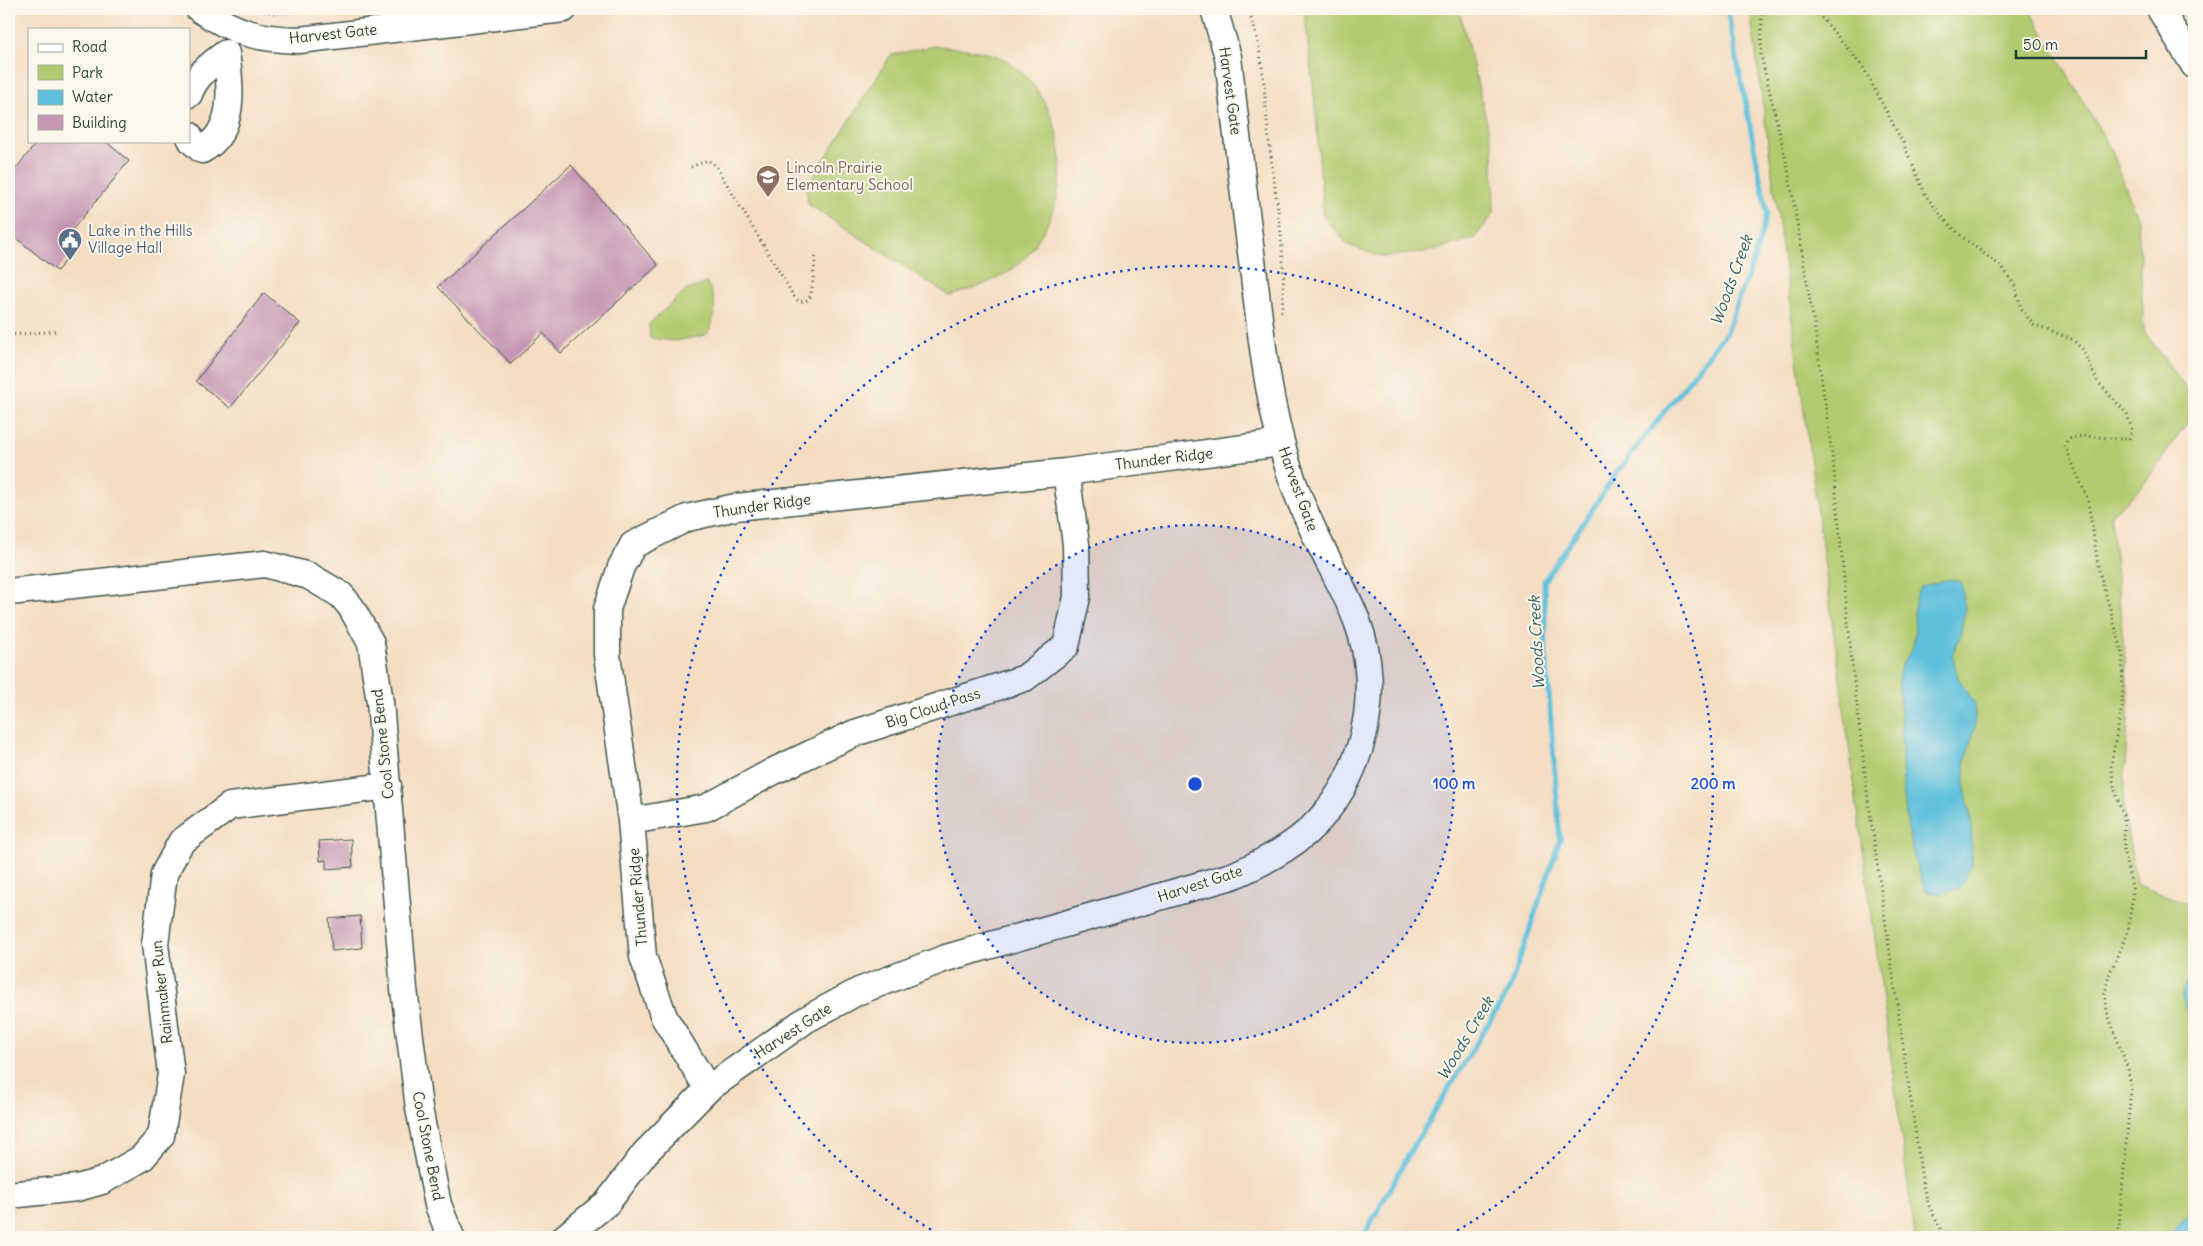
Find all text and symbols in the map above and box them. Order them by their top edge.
street label: Harvest Gate [288,19,378,48]
legend [28,28,190,142]
scale bar [2016,28,2146,60]
text: 50 m [2023,35,2058,54]
text: Road [72,37,107,56]
street label: Harvest Gate [1215,46,1246,136]
text: Park [72,63,103,82]
text: Water [72,87,113,106]
text: Building [72,113,127,132]
place label: Lincoln Prairie Elementary School [786,158,913,194]
school or university icon: Lincoln Prairie Elementary School [755,164,781,198]
place label: Lake in the Hills Village Hall [88,221,193,257]
public building icon: Lake in the Hills Village Hall [57,227,83,261]
water label: Woods Creek [1705,231,1757,328]
street label: Thunder Ridge [1114,443,1214,474]
street label: Harvest Gate [1274,444,1323,534]
street label: Thunder Ridge [712,489,812,522]
water label: Woods Creek [1523,594,1548,691]
street label: Big Cloud Pass [883,683,983,732]
street label: Cool Stone Bend [367,688,398,800]
text: 100 m [1433,774,1475,793]
text: 200 m [1691,774,1735,793]
centre of rings [1186,775,1204,793]
street label: Thunder Ridge [624,847,651,947]
street label: Harvest Gate [1155,861,1245,906]
street label: Rainmaker Run [147,939,176,1045]
water label: Woods Creek [1432,991,1499,1084]
street label: Harvest Gate [750,998,835,1063]
street label: Cool Stone Bend [409,1090,448,1202]

